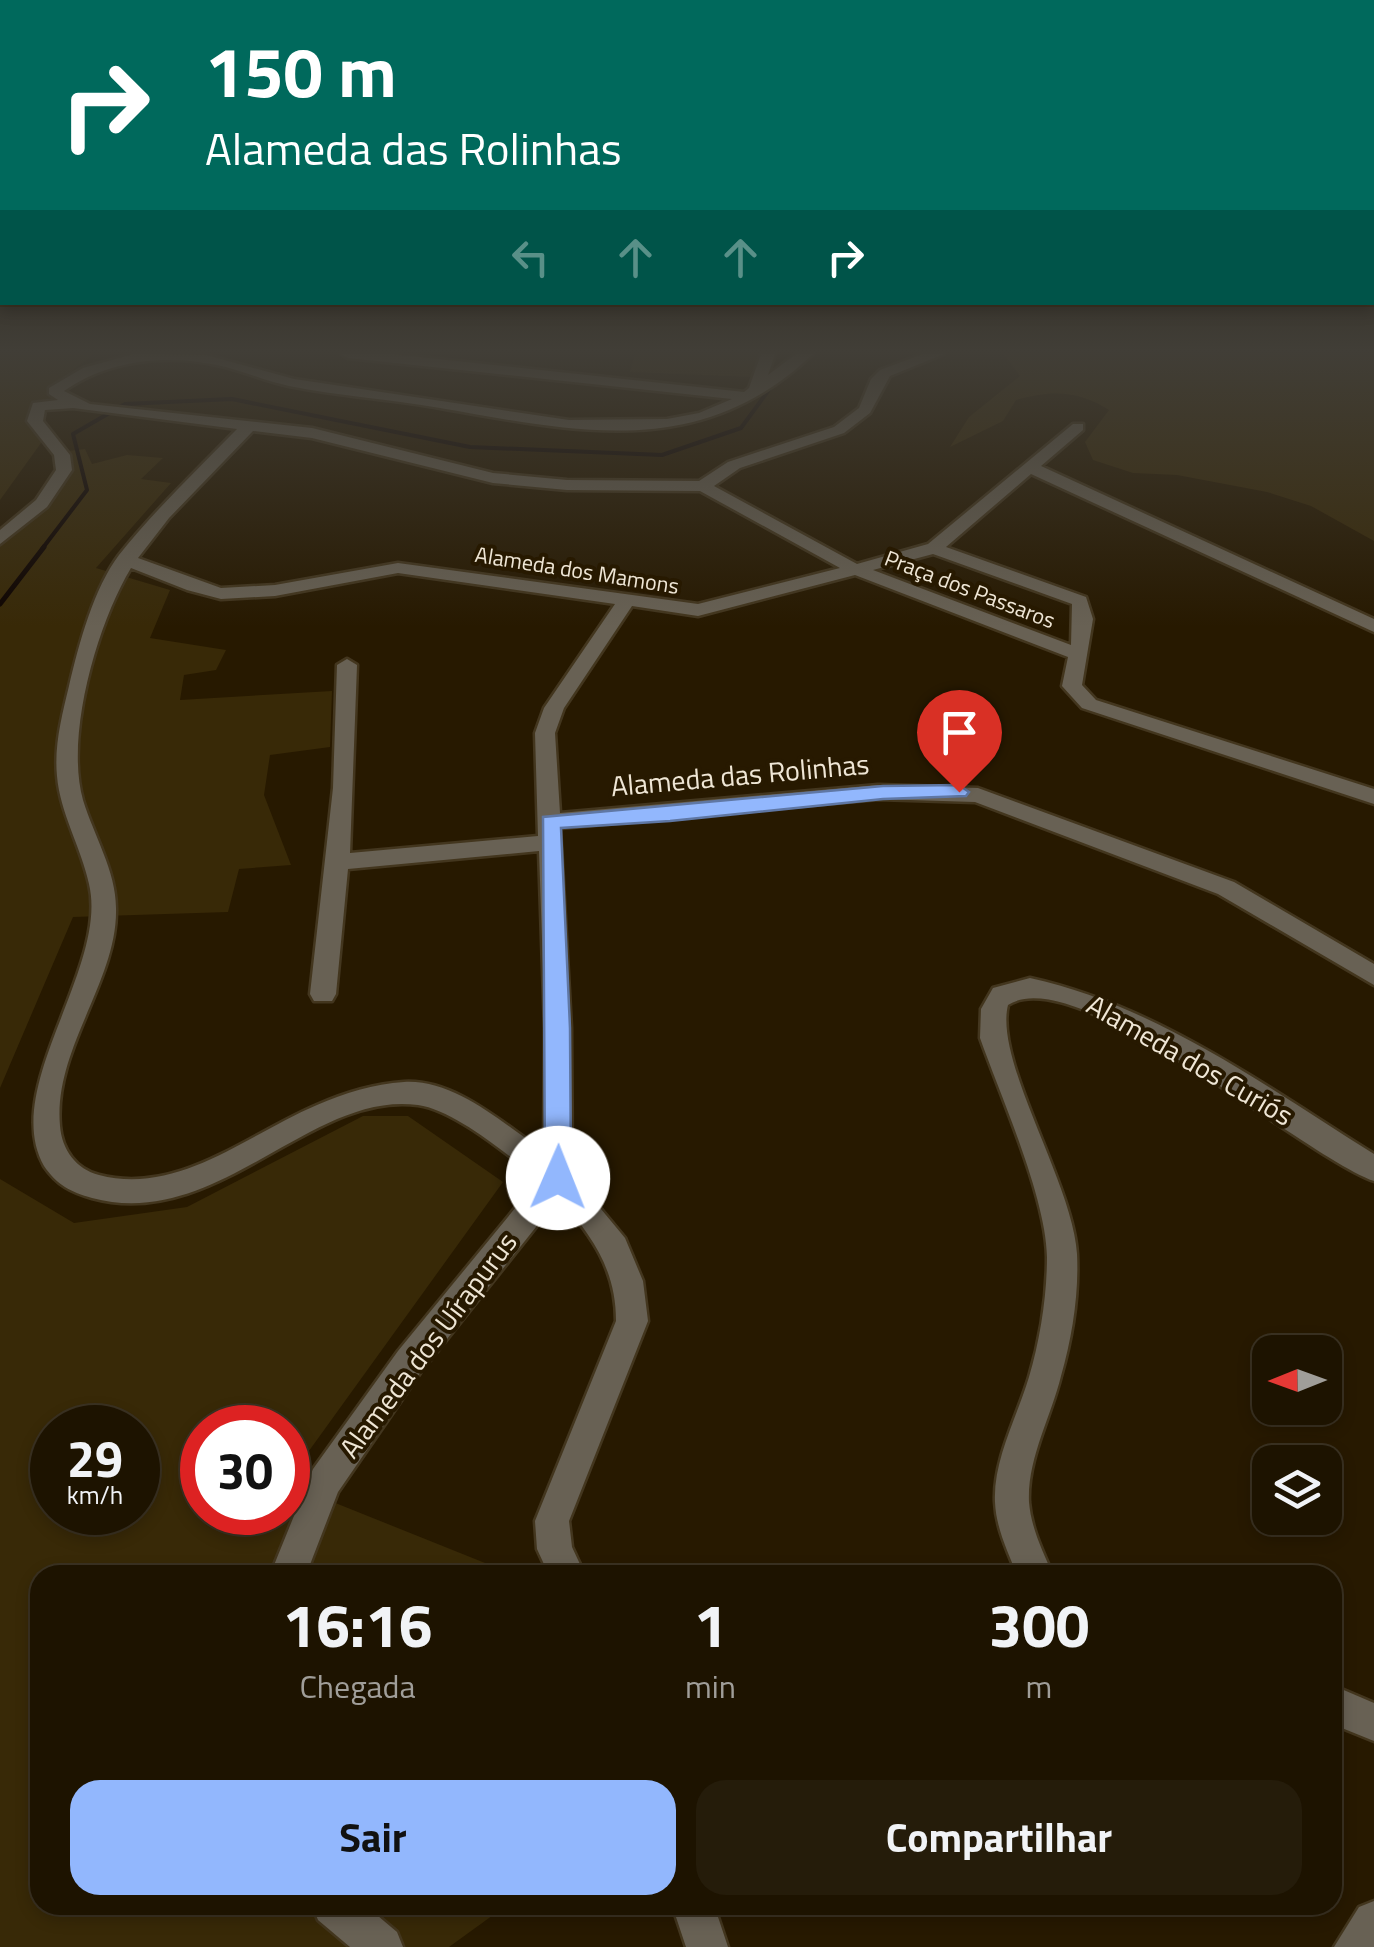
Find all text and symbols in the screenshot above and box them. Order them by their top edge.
text: 150 m [205,18,397,124]
icon: right [40,40,170,170]
text: Alameda das Rolinhas [205,114,622,182]
icon: left [503,230,558,285]
icon: ahead [608,230,663,285]
icon: ahead [713,230,768,285]
icon: right [818,230,873,285]
street label: Alameda dos Mamons [473,537,681,603]
street label: Praça dos Passaros [880,541,1060,637]
pin [917,690,1002,793]
icon: arrive [932,705,987,760]
street label: Alameda das Rolinhas [609,742,871,807]
street label: Alameda dos Curiós [1079,983,1301,1136]
position arrow [506,1126,610,1230]
street label: Alameda dos Uírapurus [328,1223,527,1467]
north arrow [1252,1335,1342,1425]
map controls [1252,1335,1342,1535]
speed limit sign: 30 [180,1405,310,1535]
text: 29 [67,1420,123,1496]
button: layers [1252,1445,1342,1535]
text: km/h [67,1476,123,1514]
text: 16:16 [283,1579,432,1670]
text: 1 [694,1579,727,1670]
text: 300 [989,1579,1089,1670]
text: Chegada [299,1662,416,1710]
text: min [685,1662,736,1710]
text: m [1026,1662,1052,1710]
button: Sair [70,1780,676,1895]
button: Compartilhar [696,1780,1302,1895]

